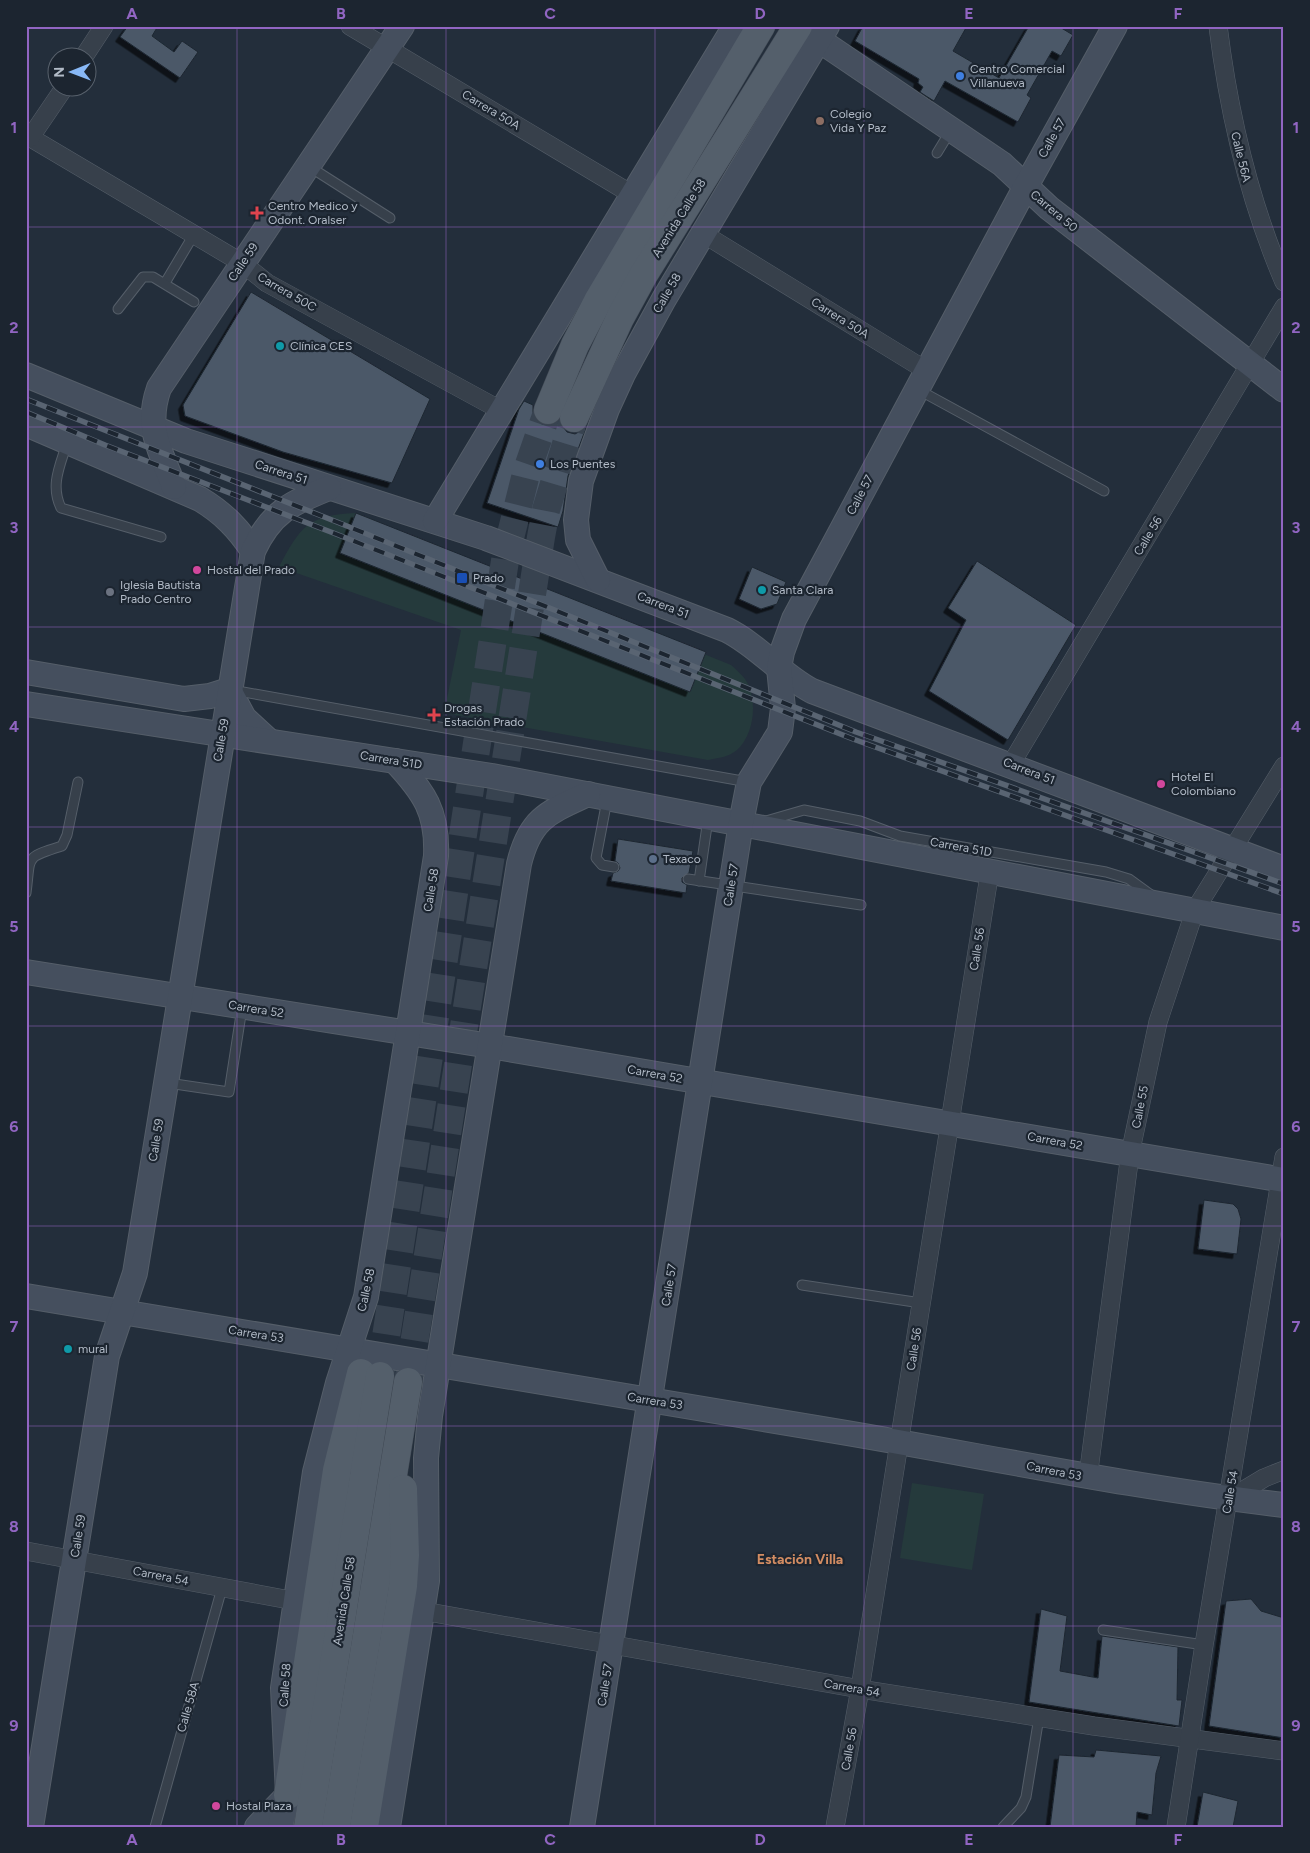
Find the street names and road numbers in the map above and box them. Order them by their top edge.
street label: Carrera 50A [459,87,523,133]
street label: Calle 57 [1035,115,1069,160]
street label: Calle 56A [1228,130,1254,184]
street label: Avenida Calle 58 [649,176,709,260]
street label: Carrera 50 [1028,187,1081,235]
street label: Calle 59 [225,240,261,284]
street label: Carrera 50C [255,269,319,315]
street label: Calle 58 [650,271,684,315]
street label: Carrera 50A [809,295,871,341]
street label: Carrera 51 [253,457,309,487]
street label: Calle 57 [844,472,877,517]
street label: Calle 56 [1131,514,1165,558]
street label: Carrera 51 [635,589,691,621]
street label: Calle 59 [210,717,232,763]
street label: Carrera 51D [359,748,423,772]
street label: Carrera 51 [1001,755,1057,787]
street label: Carrera 51D [929,835,993,859]
street label: Calle 57 [721,862,741,907]
street label: Calle 58 [421,867,441,913]
street label: Calle 56 [967,926,987,971]
street label: Carrera 52 [227,998,285,1020]
street label: Carrera 52 [626,1062,684,1086]
street label: Calle 55 [1129,1084,1151,1130]
street label: Calle 59 [146,1117,166,1162]
street label: Carrera 52 [1026,1129,1084,1153]
street label: Calle 57 [659,1262,679,1307]
street label: Calle 58 [355,1267,377,1313]
street label: Carrera 53 [227,1323,285,1345]
street label: Calle 56 [904,1326,924,1371]
street label: Carrera 53 [626,1390,684,1412]
street label: Carrera 53 [1025,1459,1083,1483]
street label: Calle 54 [1219,1469,1241,1515]
street label: Calle 59 [68,1513,88,1558]
street label: Avenida Calle 58 [330,1555,358,1647]
street label: Carrera 54 [132,1564,191,1588]
street label: Calle 57 [595,1662,615,1707]
street label: Calle 58 [276,1663,294,1707]
street label: Carrera 54 [823,1676,882,1700]
street label: Calle 58A [174,1680,202,1734]
street label: Calle 56 [838,1726,860,1772]

